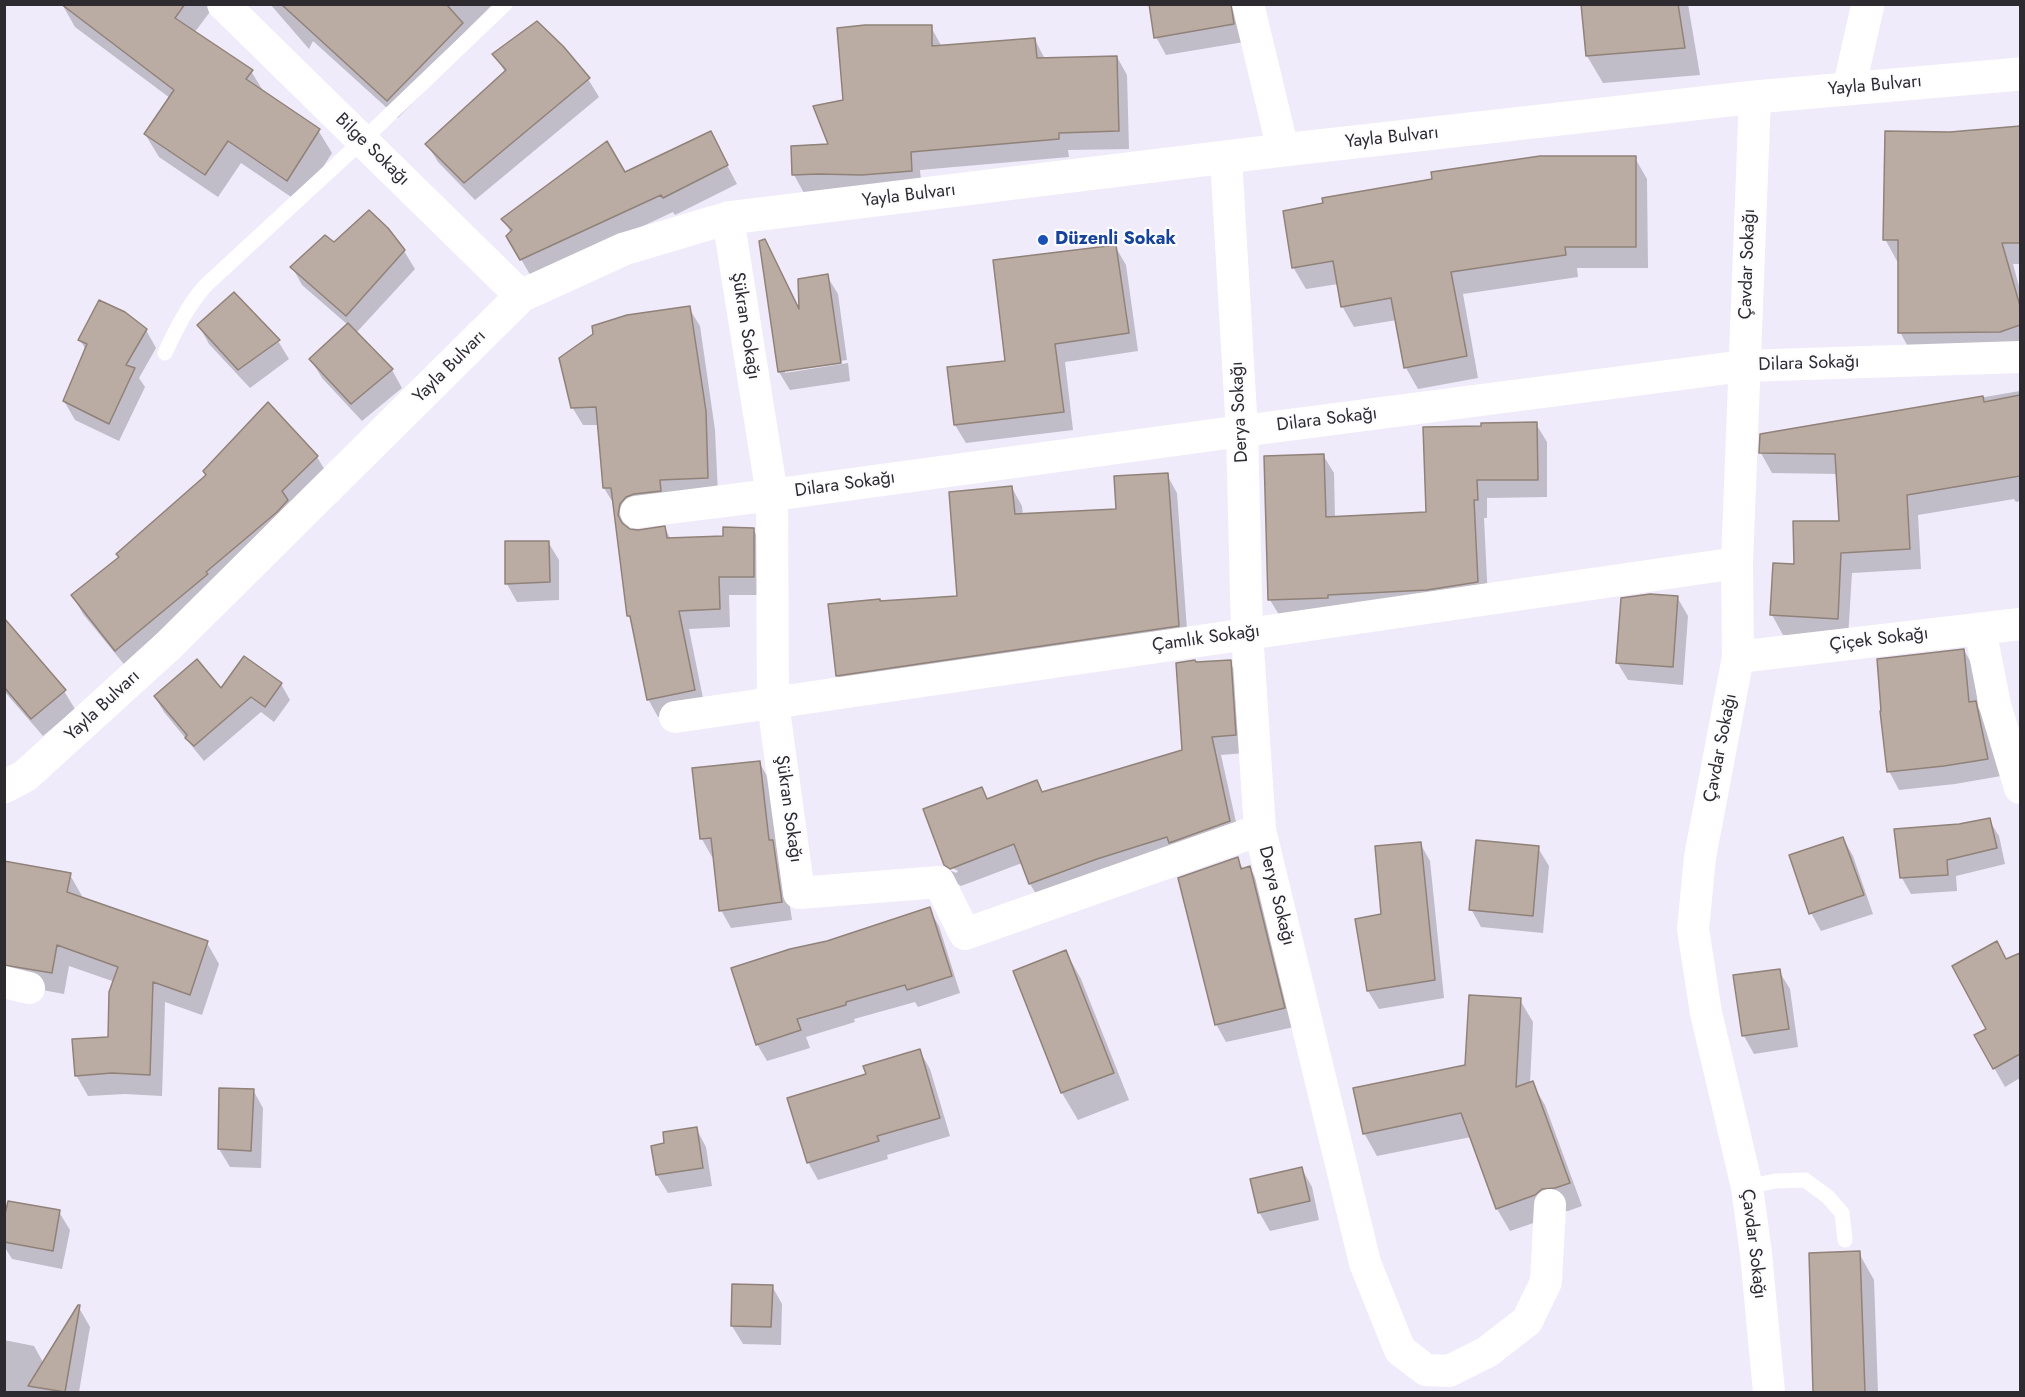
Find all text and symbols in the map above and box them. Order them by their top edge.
street label: Yayla Bulvarı [1827,71,1923,101]
street label: Bilge Sokağı [330,109,414,191]
street label: Yayla Bulvarı [1344,122,1440,154]
street label: Yayla Bulvarı [861,180,957,212]
street label: Çavdar Sokağı [1735,208,1761,320]
place label: Düzenli Sokak [1055,229,1176,251]
marker: Düzenli Sokak [1036,233,1050,247]
street label: Şükran Sokağı [726,271,764,381]
street label: Yayla Bulvarı [409,326,491,408]
street label: Dilara Sokağı [1758,351,1860,377]
street label: Derya Sokağı [1227,361,1253,463]
street label: Dilara Sokağı [1275,403,1379,437]
street label: Dilara Sokağı [793,467,897,503]
street label: Çamlık Sokağı [1151,621,1261,657]
street label: Çiçek Sokağı [1828,623,1930,657]
street label: Yayla Bulvarı [61,666,145,746]
street label: Çavdar Sokağı [1700,692,1742,804]
street label: Şükran Sokağı [770,754,806,864]
street label: Derya Sokağı [1253,844,1299,948]
street label: Çavdar Sokağı [1736,1188,1770,1300]

